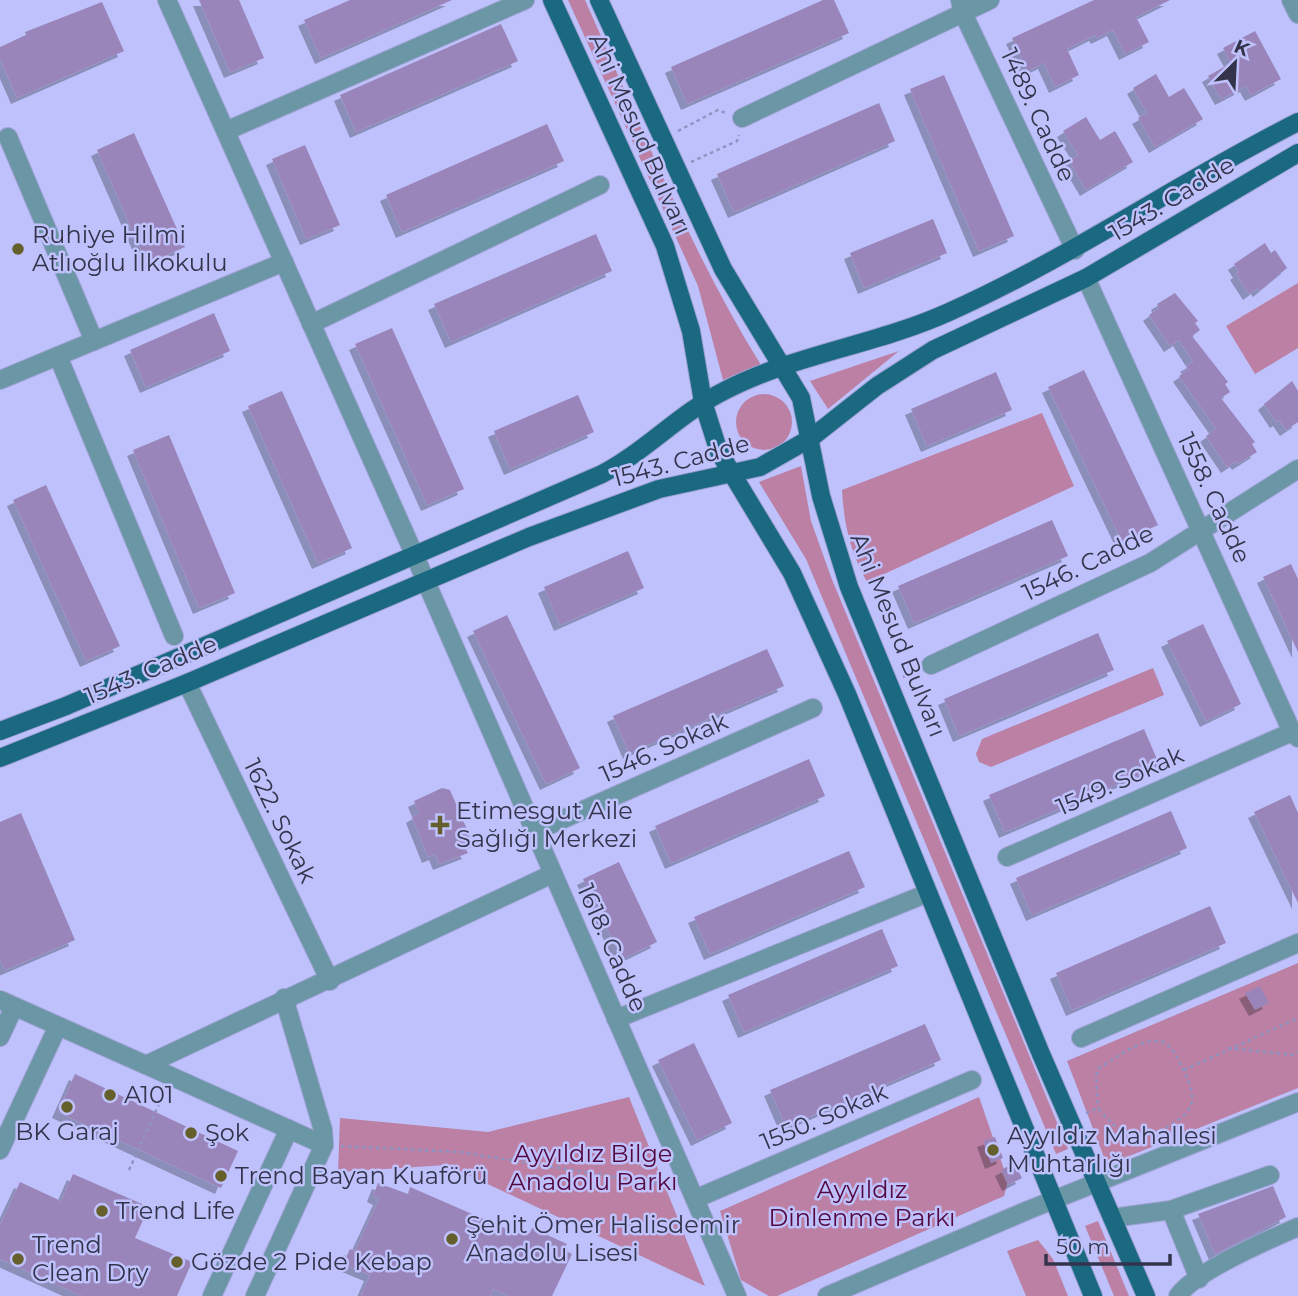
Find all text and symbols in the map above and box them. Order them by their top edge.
north arrow [1200,28,1270,98]
street label: Ahi Mesud Bulvarı [583,29,698,239]
text: K [1231,35,1254,62]
street label: 1489. Cadde [995,43,1082,186]
street label: 1543. Cadde [1104,150,1240,247]
place label: Ruhiye Hilmi Atlıoğlu İlkokulu [32,220,228,277]
marker: Ruhiye Hilmi Atlıoğlu İlkokulu [10,241,26,257]
street label: 1543. Cadde [609,428,753,493]
street label: 1558. Cadde [1172,428,1257,568]
street label: 1546. Cadde [1017,518,1158,607]
street label: Ahi Mesud Bulvarı [844,529,953,741]
street label: 1543. Cadde [80,629,221,710]
street label: 1546. Sokak [595,706,733,789]
street label: 1549. Sokak [1052,739,1188,821]
street label: 1622. Sokak [238,754,323,888]
place label: Etimesgut Aile Sağlığı Merkezi [456,796,637,853]
marker: Etimesgut Aile Sağlığı Merkezi [430,815,450,835]
street label: 1618. Cadde [571,879,654,1016]
street label: 1550. Sokak [756,1077,892,1156]
place label: A101 [124,1080,173,1109]
marker: A101 [102,1087,118,1103]
marker: BK Garaj [59,1099,75,1115]
place label: BK Garaj [15,1117,119,1146]
place label: Şok [205,1118,250,1147]
place label: Ayyıldız Mahallesi Muhtarlığı [1007,1121,1217,1178]
marker: Şok [183,1125,199,1141]
park label: Ayyıldız Bilge Anadolu Parkı [509,1139,677,1196]
marker: Ayyıldız Mahallesi Muhtarlığı [985,1142,1001,1158]
place label: Trend Bayan Kuaförü [235,1161,488,1190]
marker: Trend Bayan Kuaförü [213,1168,229,1184]
park label: Ayyıldız Dinlenme Parkı [768,1175,956,1232]
place label: Trend Life [116,1196,235,1225]
marker: Trend Life [94,1203,110,1219]
place label: Şehit Ömer Halisdemir Anadolu Lisesi [466,1210,740,1267]
scale bar [1046,1222,1170,1266]
place label: Trend Clean Dry [32,1230,149,1287]
marker: Şehit Ömer Halisdemir Anadolu Lisesi [444,1231,460,1247]
text: 50 m [1056,1234,1110,1259]
place label: Gözde 2 Pide Kebap [191,1247,432,1276]
marker: Trend Clean Dry [10,1251,26,1267]
marker: Gözde 2 Pide Kebap [169,1254,185,1270]

